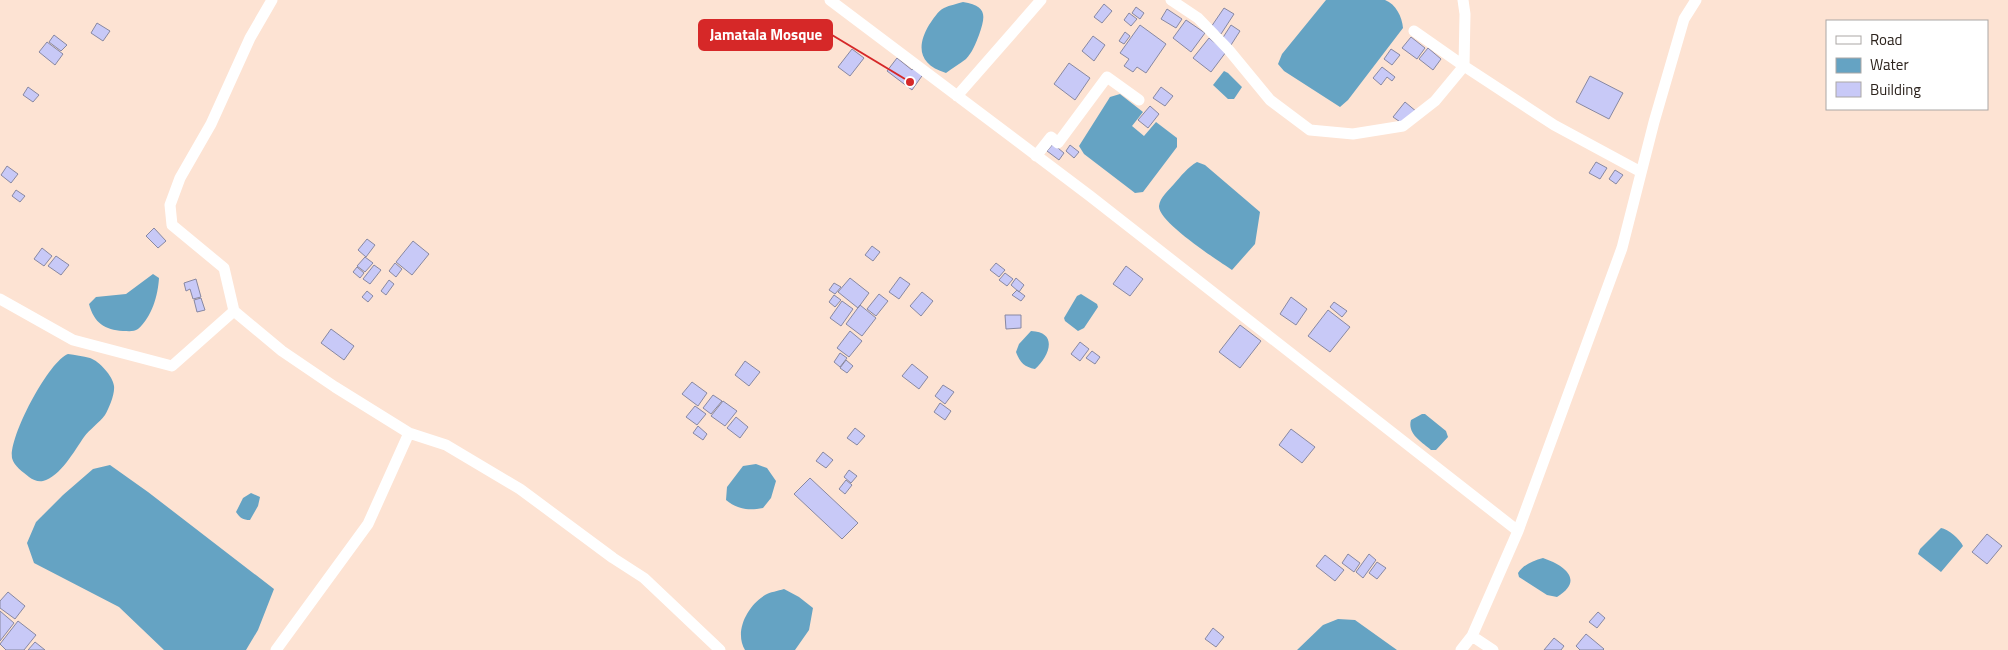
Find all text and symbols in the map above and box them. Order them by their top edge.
callout: Jamatala Mosque [699,20,832,50]
legend [1826,20,1988,110]
text: Jamatala Mosque [710,23,823,46]
text: Road [1870,28,1902,51]
text: Water [1870,53,1909,76]
text: Building [1870,78,1921,101]

